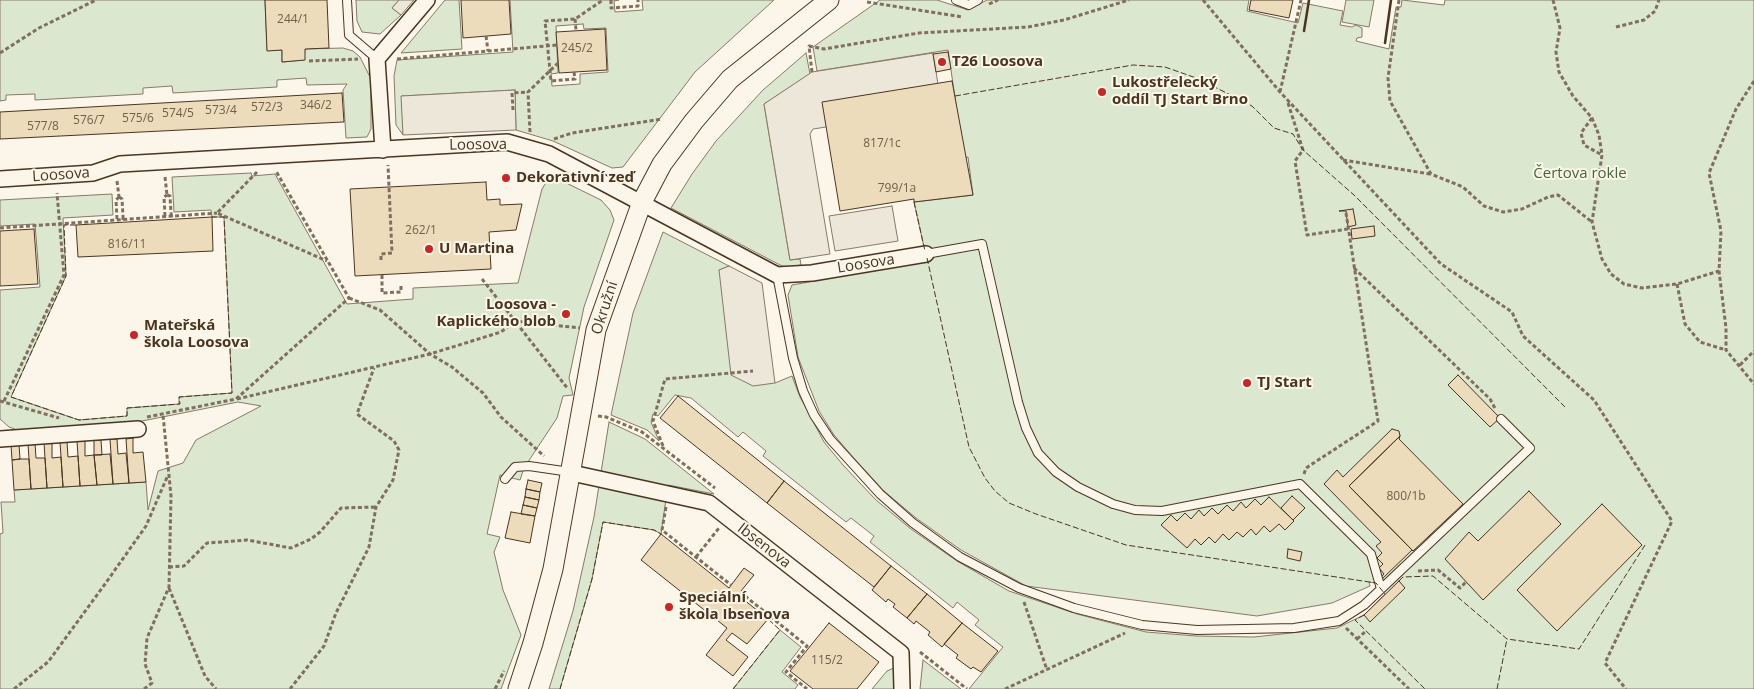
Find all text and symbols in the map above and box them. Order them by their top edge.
house number: 244/1 [277,13,309,27]
house number: 245/2 [561,42,593,56]
place label: T26 Loosova [952,53,1043,71]
marker: T26 Loosova [936,56,948,68]
place label: Lukostřelecký oddíl TJ Start Brno [1112,74,1248,109]
marker: Lukostřelecký oddíl TJ Start Brno [1096,86,1108,98]
house number: 346/2 [300,99,332,113]
house number: 572/3 [251,101,283,115]
house number: 573/4 [205,104,237,118]
house number: 574/5 [162,107,194,121]
house number: 575/6 [122,112,154,126]
house number: 576/7 [73,114,105,128]
house number: 577/8 [27,120,59,134]
street label: Loosova [449,135,507,155]
house number: 817/1c [863,137,901,151]
street label: Loosova [32,164,90,186]
park label: Čertova rokle [1533,165,1627,183]
place label: Dekorativní zeď [516,169,634,187]
marker: Dekorativní zeď [500,172,512,184]
house number: 799/1a [878,182,916,196]
house number: 262/1 [405,224,437,238]
house number: 816/11 [108,238,146,252]
place label: U Martina [439,240,514,258]
marker: U Martina [423,243,435,255]
street label: Loosova [836,251,896,277]
street label: Okružní [588,279,622,337]
place label: Loosova - Kaplického blob [437,296,556,331]
marker: Loosova - Kaplického blob [560,308,572,320]
place label: Mateřská škola Loosova [144,317,249,352]
marker: Mateřská škola Loosova [128,329,140,341]
place label: TJ Start [1257,374,1312,392]
marker: TJ Start [1241,377,1253,389]
house number: 800/1b [1386,490,1426,504]
street label: Ibsenova [734,520,794,572]
place label: Speciální škola Ibsenova [679,589,790,624]
marker: Speciální škola Ibsenova [663,601,675,613]
house number: 115/2 [811,654,843,668]

